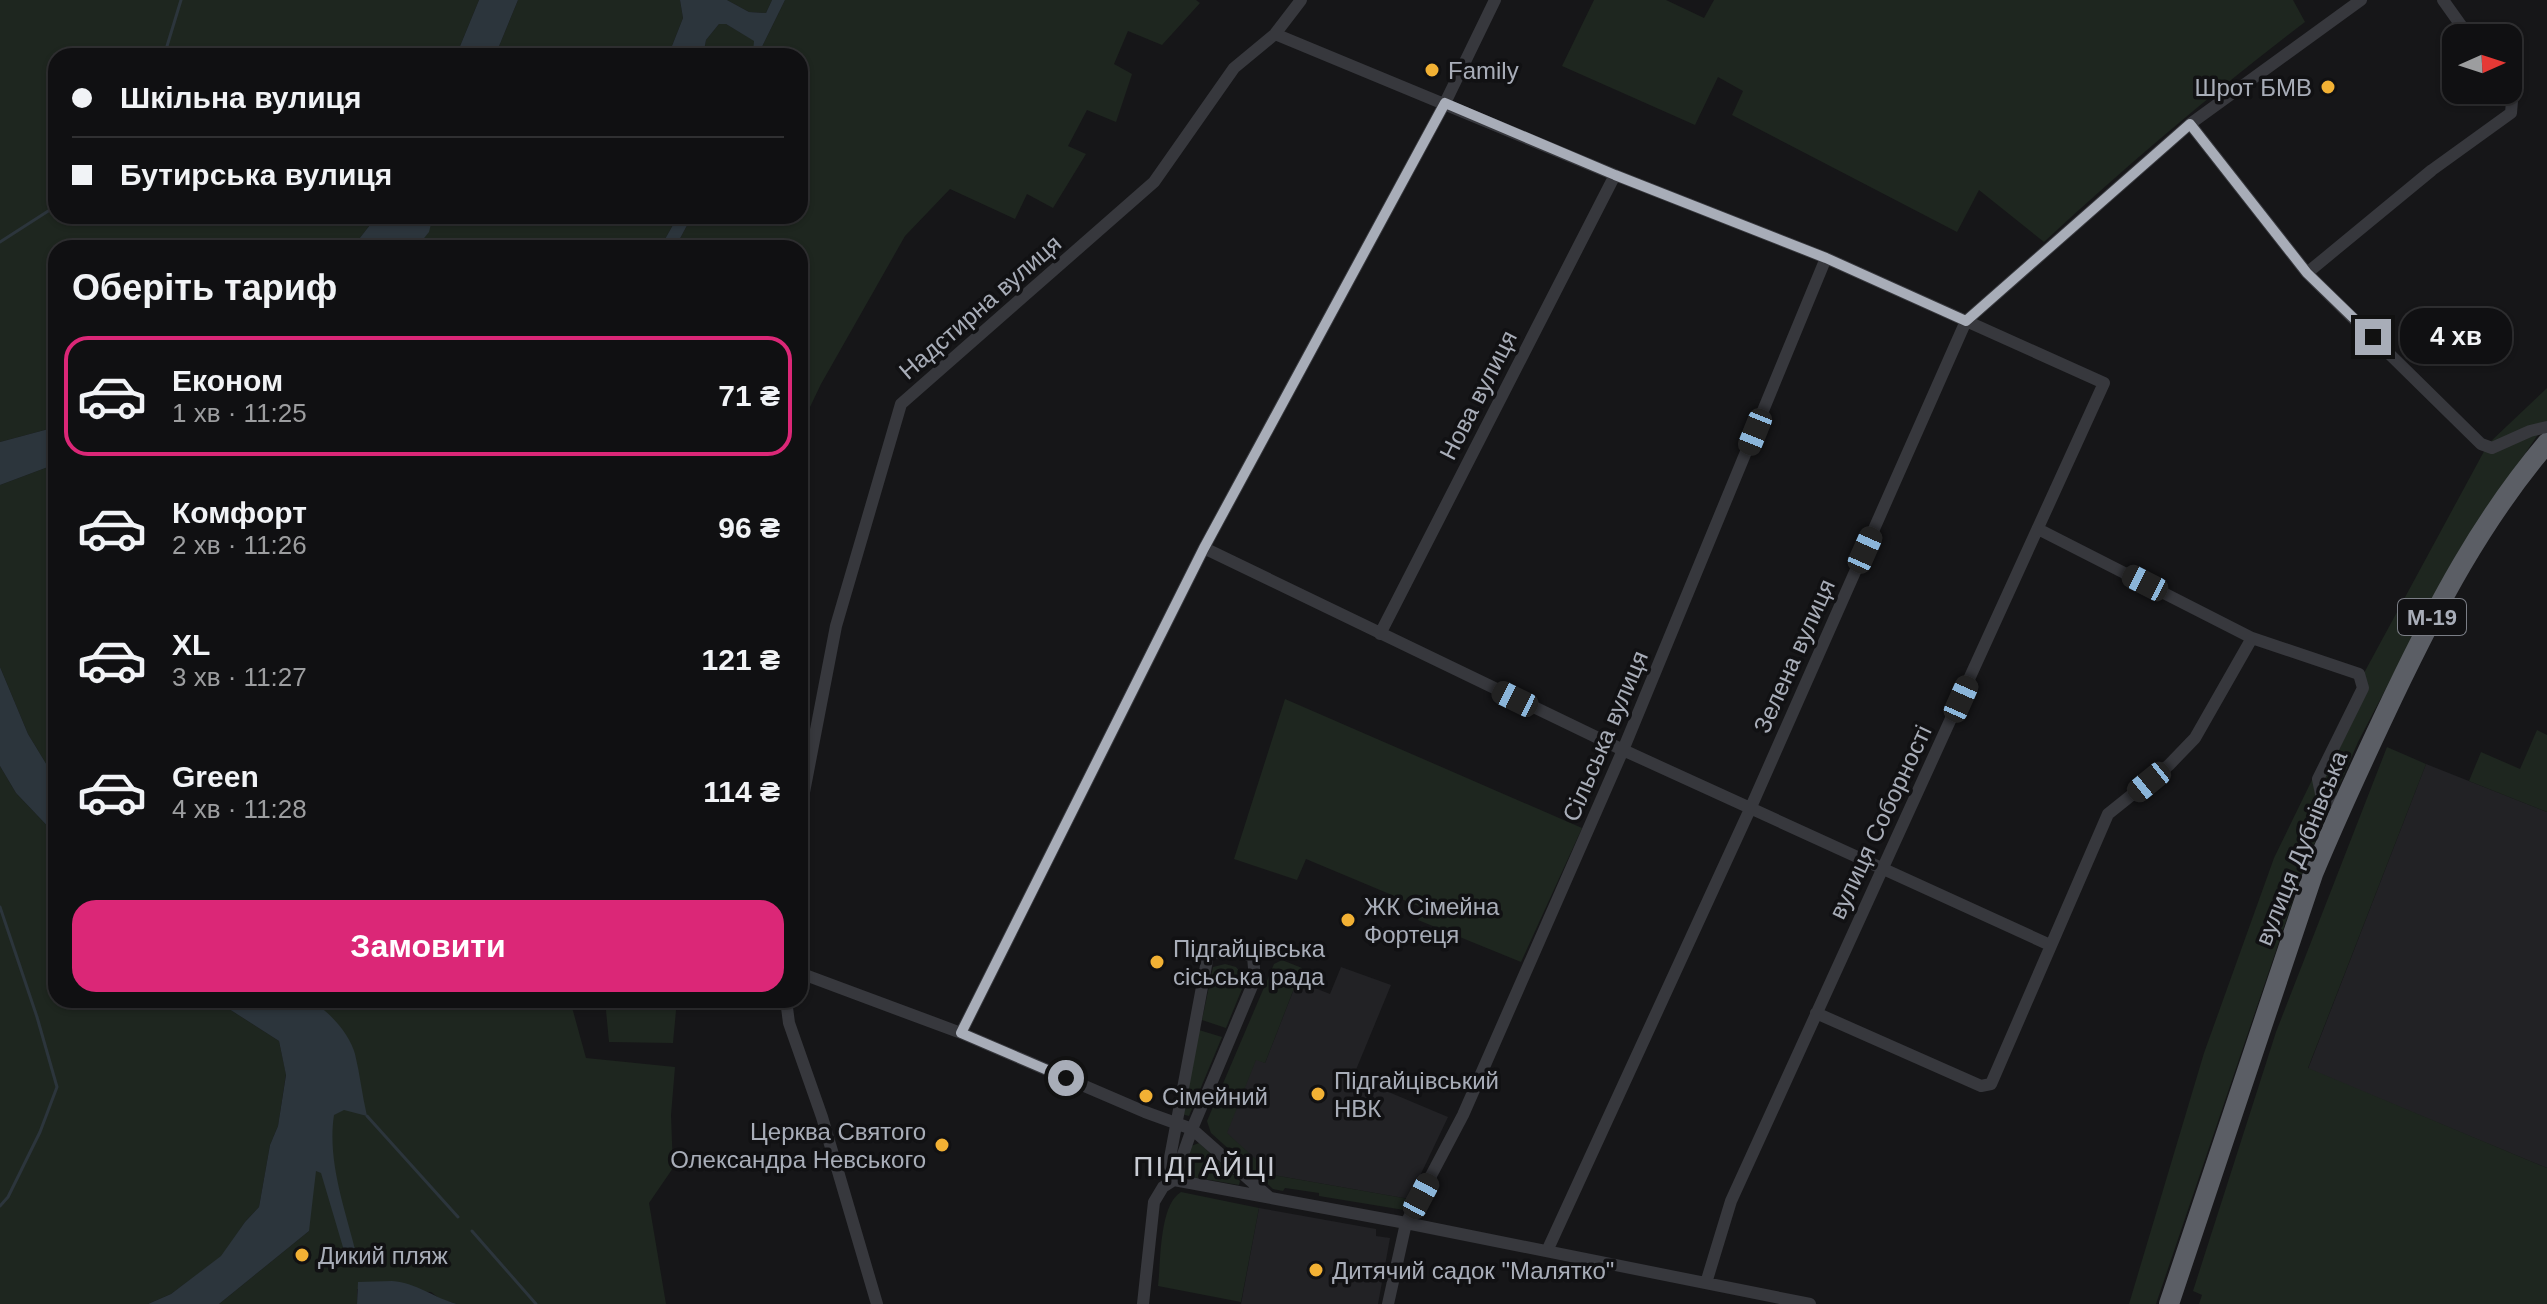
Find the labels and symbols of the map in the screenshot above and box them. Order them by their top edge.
north arrow [2442,24,2522,104]
place label: Family [1448,57,1519,84]
marker: Family [1423,61,1441,79]
place label: Шрот БМВ [2194,74,2312,101]
marker: Шрот БМВ [2319,78,2337,96]
street label: Надстирна вулиця [894,229,1066,385]
callout: 4 хв [2401,309,2513,365]
route end [2355,319,2391,355]
street label: Нова вулиця [1434,326,1522,464]
car [1735,405,1775,459]
car [1844,523,1886,577]
car [2118,561,2172,605]
street label: Зелена вулиця [1748,575,1840,737]
road number: М-19 [2398,599,2466,635]
street label: Сільська вулиця [1557,647,1653,825]
car [1940,672,1982,726]
car [1488,678,1542,720]
street label: вулиця Соборності [1823,721,1937,923]
street label: вулиця Дубнівська [2250,746,2353,949]
car [2123,758,2175,806]
place label: ЖК Сімейна Фортеця [1364,893,1500,948]
marker: ЖК Сімейна Фортеця [1339,911,1357,929]
place label: Підгайцівська сісьська рада [1173,935,1326,990]
marker: Підгайцівська сісьська рада [1148,953,1166,971]
route start [1048,1060,1084,1096]
place label: Підгайцівський НВК [1334,1067,1499,1122]
place label: Сімейний [1162,1083,1268,1110]
marker: Підгайцівський НВК [1309,1085,1327,1103]
marker: Сімейний [1137,1087,1155,1105]
place label: Церква Святого Олександра Невського [670,1118,926,1173]
marker: Церква Святого Олександра Невського [933,1136,951,1154]
district label: ПІДГАЙЦІ [1133,1151,1277,1182]
car [1399,1169,1443,1223]
place label: Дикий пляж [318,1242,448,1269]
marker: Дикий пляж [293,1246,311,1264]
place label: Дитячий садок "Малятко" [1332,1257,1614,1284]
marker: Дитячий садок "Малятко" [1307,1261,1325,1279]

